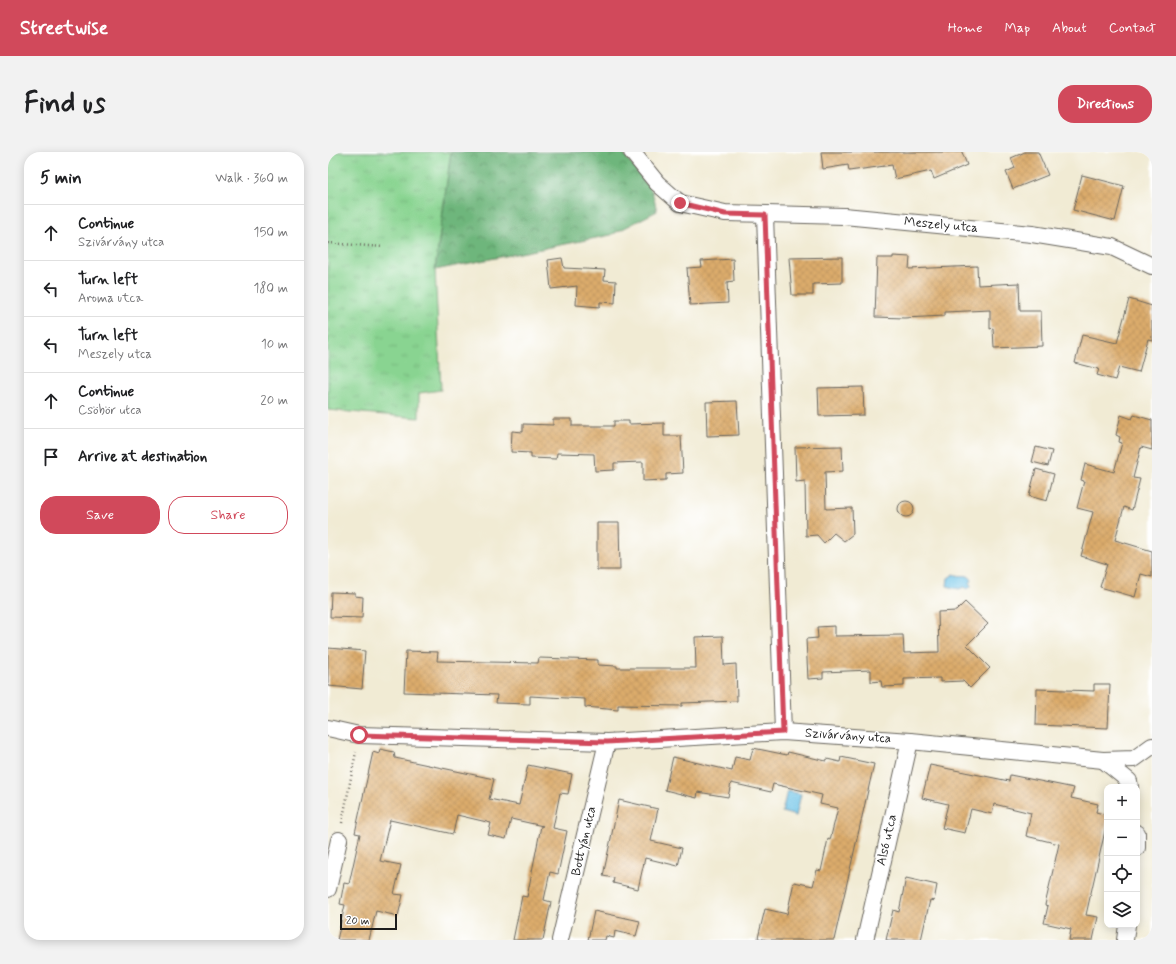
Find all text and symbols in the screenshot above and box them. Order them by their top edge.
text: Streetwise [20,16,108,41]
text: Home [948,19,982,37]
text: Map [1004,19,1030,37]
text: About [1052,19,1087,37]
text: Contact [1109,19,1156,37]
button: Directions [1058,85,1152,123]
text: Find us [24,86,105,123]
text: 5 min [40,167,82,189]
text: Walk · 360 m [215,170,288,187]
route end [671,194,689,212]
street label: Meszely utca [903,213,979,237]
text: Continue [78,214,134,234]
icon: ahead [40,222,62,244]
text: 150 m [254,224,288,241]
text: Szivárvány utca [78,234,164,251]
text: Turn left [78,270,138,290]
icon: left [40,278,62,300]
text: 180 m [253,280,288,297]
text: Aroma utca [78,290,143,307]
text: Turn left [78,326,138,346]
icon: left [40,334,62,356]
text: 10 m [261,336,288,353]
text: Meszely utca [78,346,152,363]
text: Continue [78,382,134,402]
icon: ahead [40,390,62,412]
text: 20 m [260,392,288,409]
text: Csöbör utca [78,402,142,419]
icon: arrive [40,446,62,468]
text: Arrive at destination [78,447,207,467]
button: Save [40,496,160,534]
button: Share [168,496,288,534]
street label: Szivárvány utca [804,725,892,747]
route start [350,726,368,744]
map controls [1104,784,1140,928]
button: + [1104,784,1140,820]
street label: Bottyán utca [568,804,600,878]
street label: Alsó utca [873,813,901,867]
button: − [1104,820,1140,856]
button: locate [1104,856,1140,892]
button: layers [1104,892,1140,928]
scale bar [340,912,397,931]
text: 20 m [346,914,369,928]

